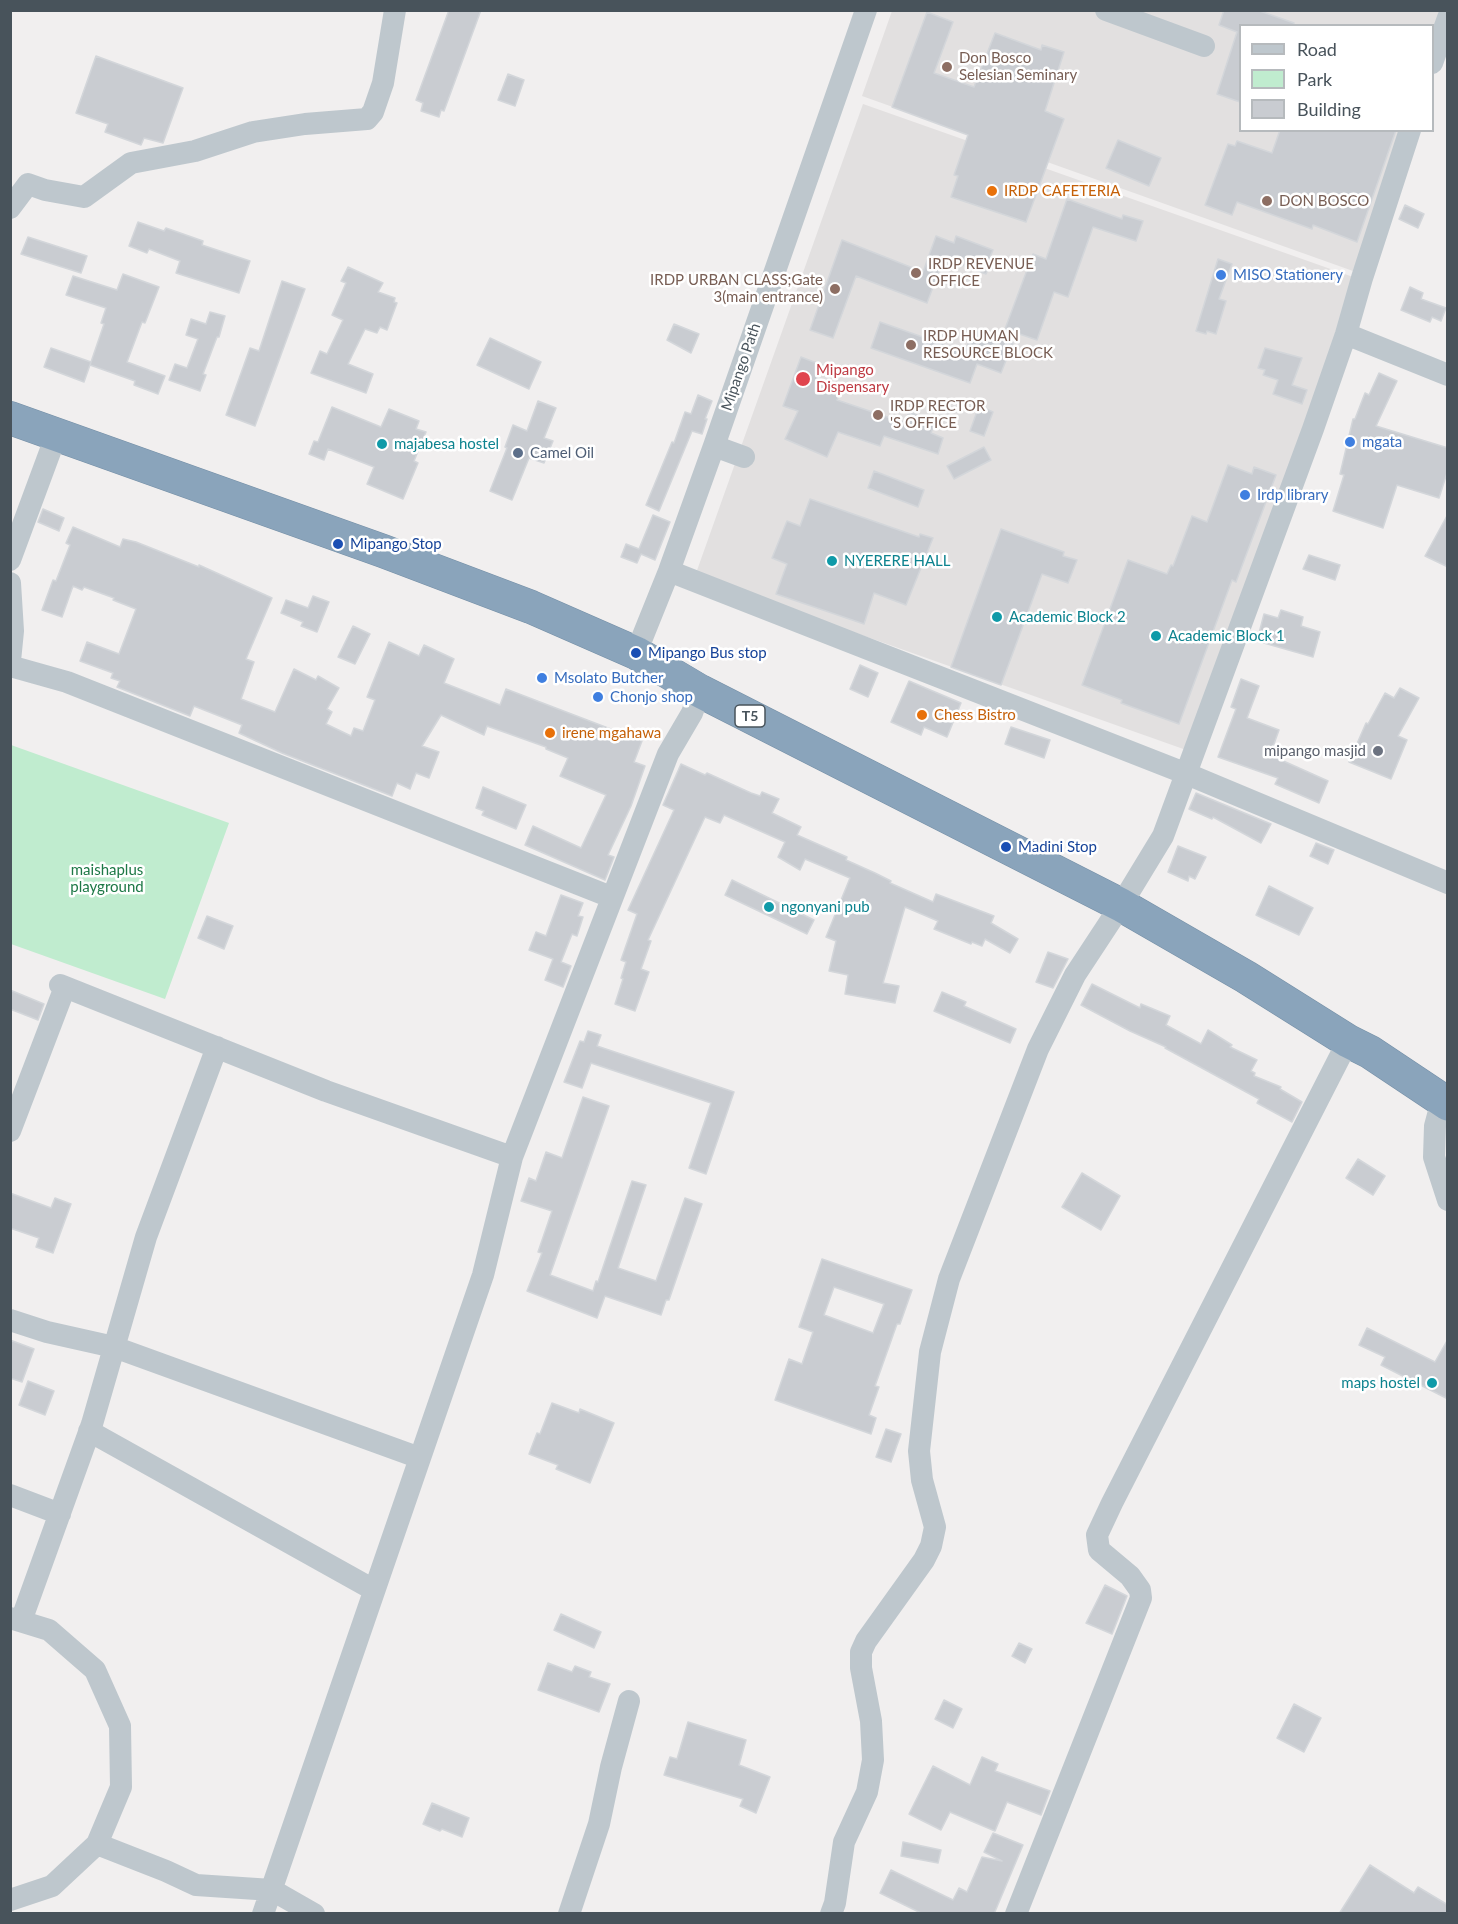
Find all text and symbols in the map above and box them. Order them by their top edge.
legend [1239,24,1434,132]
text: Road [1297,38,1337,60]
place label: Don Bosco Selesian Seminary [959,49,1077,84]
marker: Don Bosco Selesian Seminary [940,60,954,74]
text: Park [1297,68,1332,90]
text: Building [1297,98,1361,120]
place label: IRDP CAFETERIA [1004,182,1120,200]
marker: IRDP CAFETERIA [985,184,999,198]
place label: DON BOSCO [1279,192,1369,210]
marker: DON BOSCO [1260,194,1274,208]
place label: IRDP REVENUE OFFICE [928,255,1034,290]
marker: IRDP REVENUE OFFICE [909,266,923,280]
place label: MISO Stationery [1233,266,1343,284]
marker: MISO Stationery [1214,268,1228,282]
place label: IRDP URBAN CLASS;Gate 3(main entrance) [650,271,823,306]
marker: IRDP URBAN CLASS;Gate 3(main entrance) [828,282,842,296]
street label: Mipango Path [718,321,764,413]
place label: IRDP HUMAN RESOURCE BLOCK [923,327,1053,362]
marker: IRDP HUMAN RESOURCE BLOCK [904,338,918,352]
place label: Mipango Dispensary [816,361,889,396]
marker: Mipango Dispensary [794,370,812,388]
place label: IRDP RECTOR 'S OFFICE [890,397,985,432]
marker: IRDP RECTOR 'S OFFICE [871,408,885,422]
place label: mgata [1362,433,1402,451]
place label: majabesa hostel [394,435,499,453]
marker: mgata [1343,435,1357,449]
marker: majabesa hostel [375,437,389,451]
place label: Camel Oil [530,444,594,462]
marker: Camel Oil [511,446,525,460]
place label: Irdp library [1257,486,1328,504]
marker: Irdp library [1238,488,1252,502]
place label: Mipango Stop [350,535,442,553]
marker: Mipango Stop [331,537,345,551]
place label: NYERERE HALL [844,552,950,570]
marker: NYERERE HALL [825,554,839,568]
place label: Academic Block 2 [1009,608,1126,626]
marker: Academic Block 2 [990,610,1004,624]
place label: Academic Block 1 [1168,627,1285,645]
marker: Academic Block 1 [1149,629,1163,643]
place label: Mipango Bus stop [648,644,767,662]
marker: Mipango Bus stop [629,646,643,660]
place label: Msolato Butcher [554,669,663,687]
marker: Msolato Butcher [535,671,549,685]
place label: Chonjo shop [610,688,693,706]
marker: Chonjo shop [591,690,605,704]
road number: T5 [735,705,765,727]
place label: Chess Bistro [934,706,1016,724]
marker: Chess Bistro [915,708,929,722]
place label: irene mgahawa [562,724,661,742]
marker: irene mgahawa [543,726,557,740]
place label: mipango masjid [1264,742,1366,760]
marker: mipango masjid [1371,744,1385,758]
place label: Madini Stop [1018,838,1097,856]
marker: Madini Stop [999,840,1013,854]
park label: maishaplus playground [70,861,144,896]
place label: ngonyani pub [781,898,870,916]
marker: ngonyani pub [762,900,776,914]
place label: maps hostel [1341,1374,1420,1392]
marker: maps hostel [1425,1376,1439,1390]

